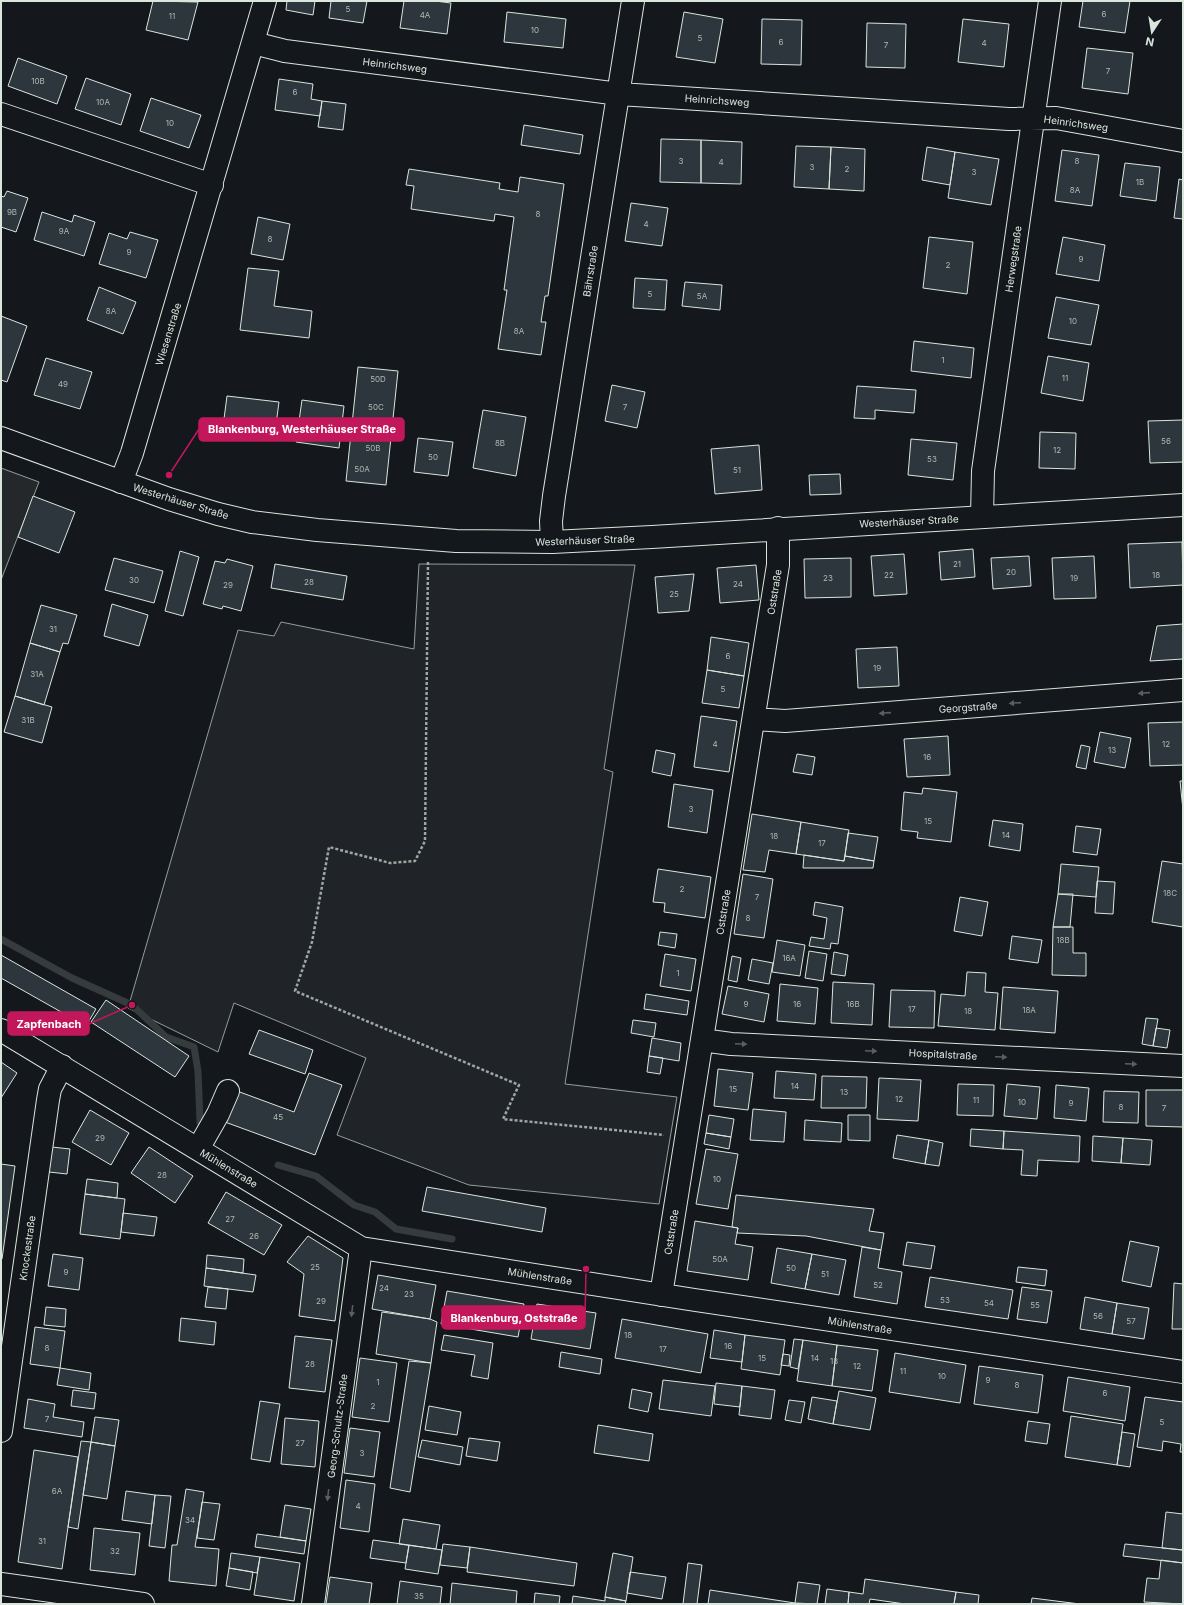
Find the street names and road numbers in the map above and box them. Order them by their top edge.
street label: Heinrichsweg [362,55,428,75]
street label: Heinrichsweg [684,92,750,108]
street label: Heinrichsweg [1043,113,1109,133]
street label: Herwegstraße [1002,225,1024,293]
street label: Bährstraße [580,244,600,298]
street label: Wiesenstraße [153,301,183,367]
street label: Westerhäuser Straße [132,481,231,521]
street label: Westerhäuser Straße [859,512,959,530]
street label: Westerhäuser Straße [535,532,635,548]
street label: Oststraße [764,568,784,616]
street label: Georgstraße [938,699,998,715]
street label: Oststraße [713,888,733,936]
street label: Hospitalstraße [908,1046,978,1062]
street label: Mühlenstraße [198,1146,260,1190]
street label: Oststraße [661,1208,681,1256]
street label: Knockestraße [17,1215,38,1281]
street label: Mühlenstraße [507,1265,573,1287]
street label: Mühlenstraße [827,1314,893,1336]
street label: Georg-Schultz-Straße [325,1373,349,1479]

